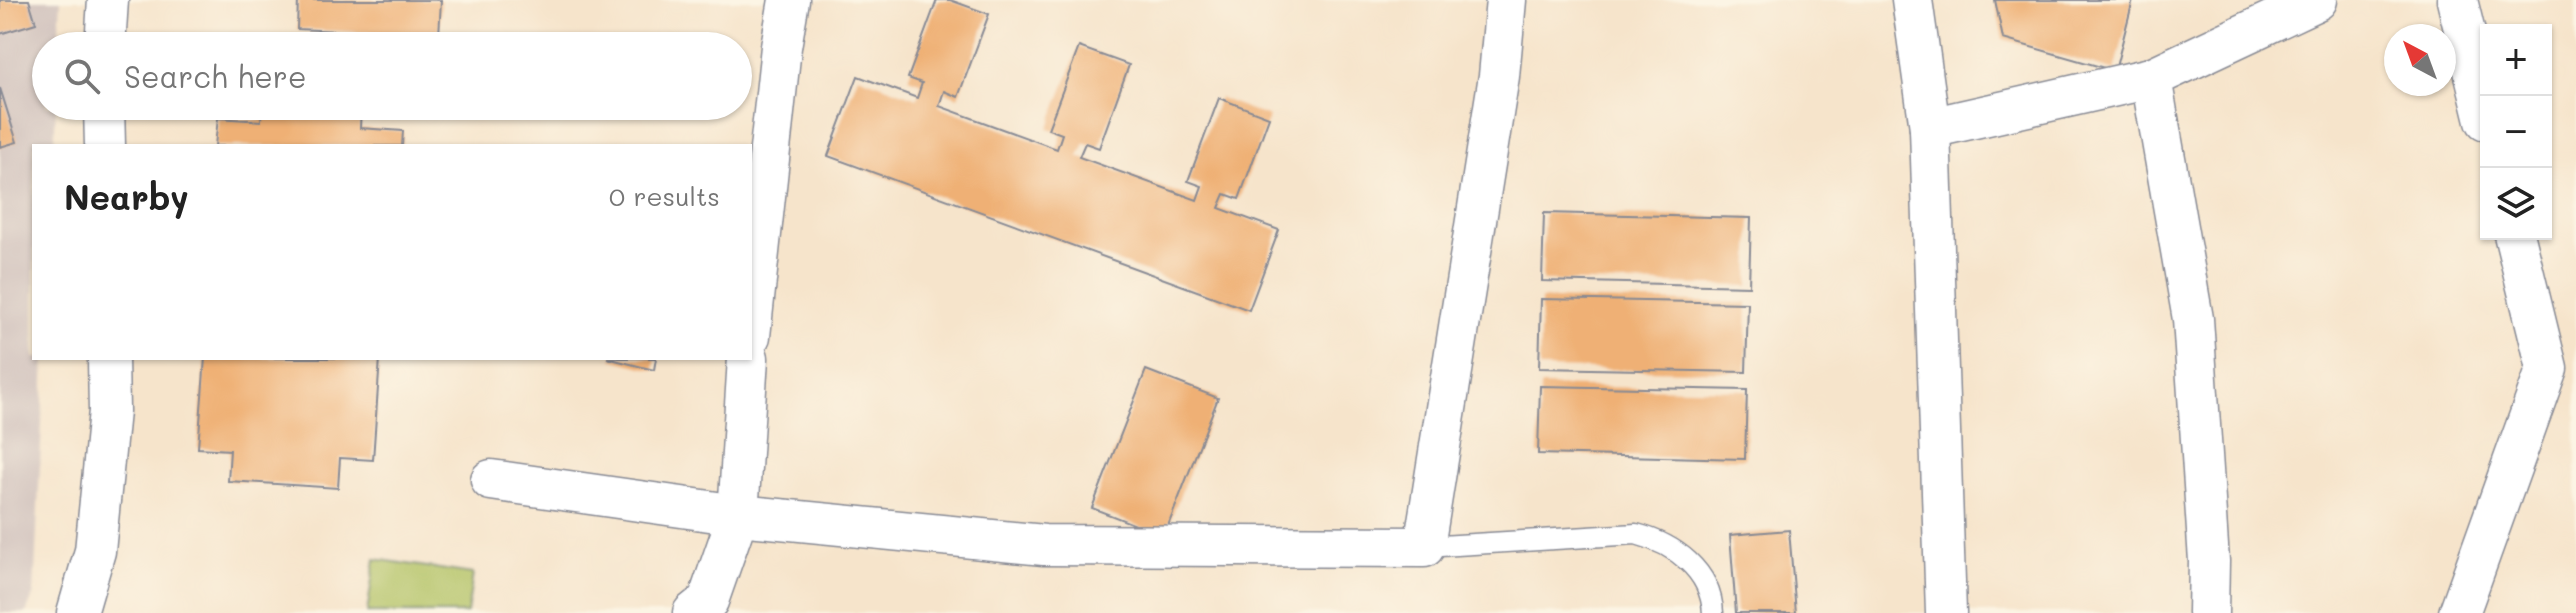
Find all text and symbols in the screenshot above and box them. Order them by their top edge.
north arrow [2384,24,2456,96]
map controls [2480,24,2552,240]
button: + [2480,24,2552,96]
search box [32,32,752,120]
icon: search [60,54,104,98]
text: Search here [124,56,307,96]
button: − [2480,96,2552,168]
button: layers [2480,168,2552,240]
text: Nearby [64,174,189,219]
text: 0 results [609,179,720,213]

